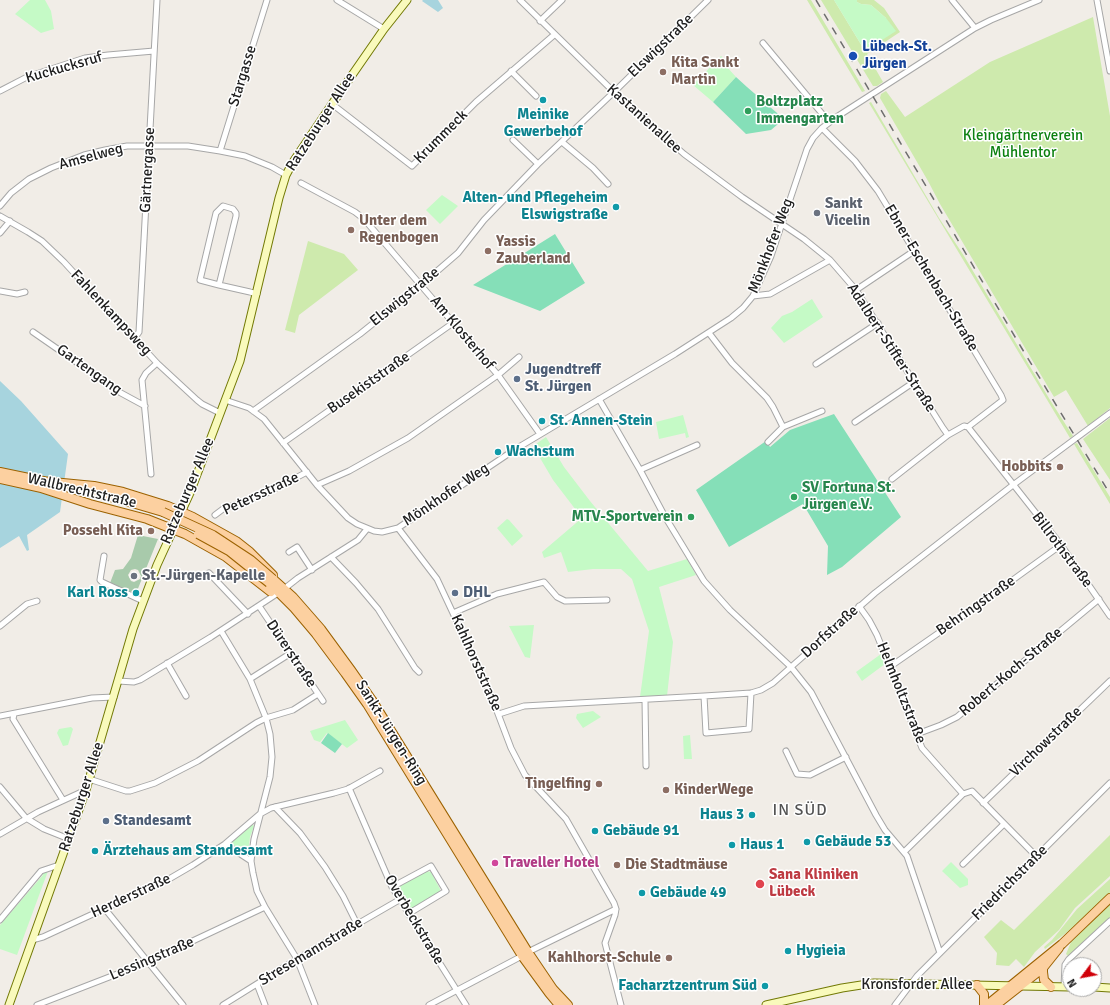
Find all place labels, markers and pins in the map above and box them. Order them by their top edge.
place label: Lübeck-St. Jürgen [862,38,932,73]
marker: Lübeck-St. Jürgen [847,50,859,62]
place label: Kita Sankt Martin [671,54,739,89]
marker: Kita Sankt Martin [658,67,668,77]
place label: Boltzplatz Immengarten [756,93,844,128]
marker: Meinike Gewerbehof [538,95,548,105]
place label: Meinike Gewerbehof [504,106,582,141]
marker: Boltzplatz Immengarten [743,106,753,116]
place label: Alten- und Pflegeheim Elswigstraße [462,189,608,224]
place label: Sankt Vicelin [825,195,870,230]
marker: Alten- und Pflegeheim Elswigstraße [611,202,621,212]
marker: Sankt Vicelin [812,208,822,218]
place label: Unter dem Regenbogen [359,212,439,247]
marker: Unter dem Regenbogen [346,225,356,235]
place label: Yassis Zauberland [496,233,571,268]
marker: Yassis Zauberland [483,246,493,256]
place label: Jugendtreff St. Jürgen [525,361,601,396]
marker: Jugendtreff St. Jürgen [512,374,522,384]
place label: St. Annen-Stein [550,412,653,430]
marker: St. Annen-Stein [537,416,547,426]
place label: Wachstum [506,443,575,461]
marker: Wachstum [493,447,503,457]
place label: Hobbits [1001,458,1052,476]
marker: Hobbits [1055,462,1065,472]
place label: SV Fortuna St. Jürgen e.V. [802,479,895,514]
marker: SV Fortuna St. Jürgen e.V. [789,492,799,502]
place label: MTV-Sportverein [572,508,683,526]
marker: MTV-Sportverein [686,512,696,522]
place label: Possehl Kita [63,522,143,540]
marker: Possehl Kita [146,526,156,536]
place label: St.-Jürgen-Kapelle [142,567,265,585]
marker: St.-Jürgen-Kapelle [129,571,139,581]
place label: Karl Ross [67,584,128,602]
place label: DHL [463,584,491,602]
marker: Karl Ross [131,588,141,598]
marker: DHL [450,588,460,598]
place label: Tingelfing [525,775,591,793]
marker: Tingelfing [594,779,604,789]
place label: KinderWege [674,781,753,799]
marker: KinderWege [661,785,671,795]
place label: Haus 3 [700,806,744,824]
marker: Haus 3 [747,810,757,820]
place label: Standesamt [114,812,191,830]
marker: Standesamt [101,816,111,826]
place label: Gebäude 91 [603,822,679,840]
marker: Gebäude 91 [590,826,600,836]
place label: Gebäude 53 [815,833,891,851]
place label: Haus 1 [740,836,784,854]
marker: Gebäude 53 [802,837,812,847]
marker: Haus 1 [727,840,737,850]
place label: Ärztehaus am Standesamt [103,842,273,860]
marker: Ärztehaus am Standesamt [90,846,100,856]
place label: Traveller Hotel [503,854,599,872]
place label: Die Stadtmäuse [625,856,728,874]
marker: Traveller Hotel [490,858,500,868]
marker: Die Stadtmäuse [612,860,622,870]
place label: Sana Kliniken Lübeck [769,866,858,901]
marker: Sana Kliniken Lübeck [754,878,766,890]
place label: Gebäude 49 [650,884,726,902]
marker: Gebäude 49 [637,888,647,898]
place label: Hygieia [796,942,846,960]
marker: Hygieia [783,946,793,956]
place label: Kahlhorst-Schule [547,949,661,967]
marker: Kahlhorst-Schule [664,953,674,963]
place label: Facharztzentrum Süd [618,977,757,995]
marker: Facharztzentrum Süd [760,981,770,991]

